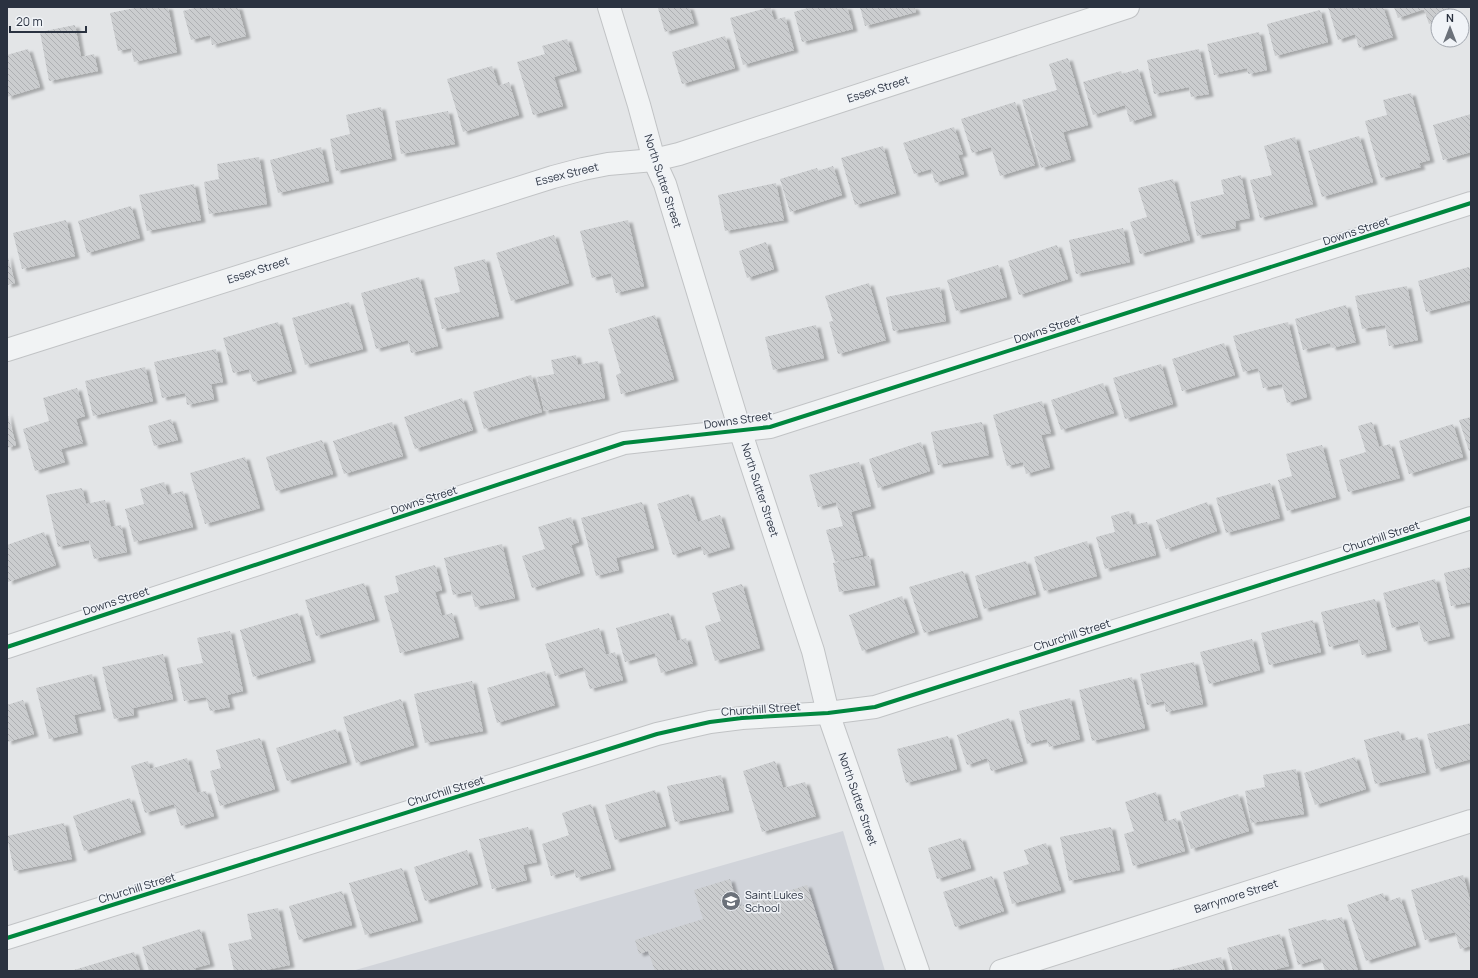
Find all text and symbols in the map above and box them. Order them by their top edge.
scale bar [10,8,86,34]
north arrow [1430,8,1470,48]
text: N [1446,10,1454,25]
text: 20 m [16,13,43,30]
street label: Essex Street [845,71,911,106]
street label: North Sutter Street [641,132,686,230]
street label: Essex Street [534,158,600,189]
street label: Downs Street [1321,213,1391,248]
street label: Essex Street [225,252,291,287]
street label: Downs Street [1012,311,1082,346]
street label: Downs Street [703,407,773,432]
street label: North Sutter Street [738,441,783,539]
street label: Downs Street [389,482,459,517]
street label: Churchill Street [1341,517,1421,556]
street label: Downs Street [81,583,151,618]
street label: Churchill Street [1032,615,1112,654]
street label: Churchill Street [721,698,801,719]
street label: North Sutter Street [836,750,881,847]
street label: Churchill Street [406,772,486,809]
street label: Churchill Street [97,869,177,906]
street label: Barrymore Street [1192,875,1280,916]
place label: Saint Lukes School [745,887,804,915]
school or university icon: Saint Lukes School [720,890,742,912]

